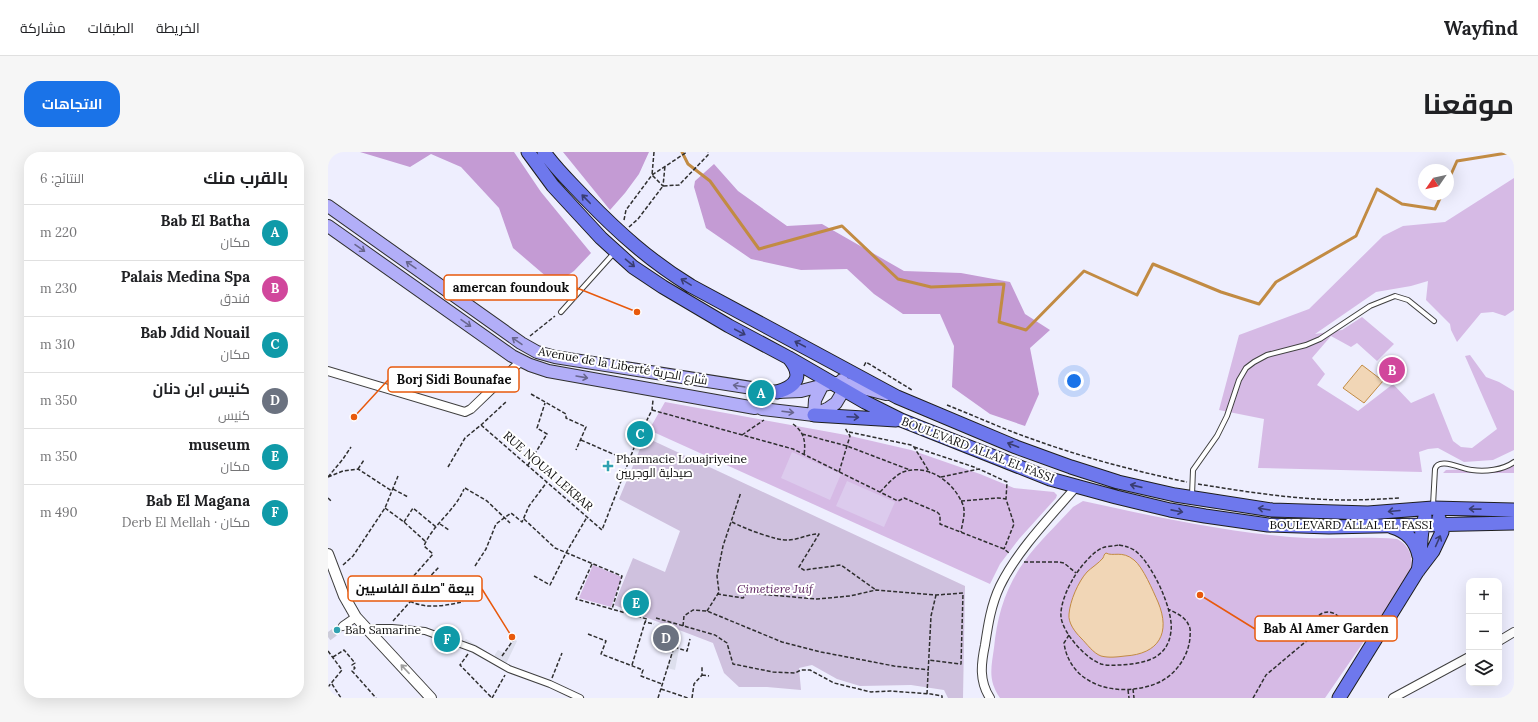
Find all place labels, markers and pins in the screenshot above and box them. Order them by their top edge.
callout: amercan foundouk [444,275,577,300]
pin: B [1379,355,1405,385]
callout: Borj Sidi Bounafae [388,367,519,392]
pin: A [748,378,774,408]
pin: C [627,419,653,449]
place label: Pharmacie Louajriyeine صيدلية الوجريين [616,451,747,480]
marker: Pharmacie Louajriyeine صيدلية الوجريين [603,461,613,471]
callout: بيعة "صلاة الفاسيين [348,576,482,601]
pin: E [623,588,649,618]
callout: Bab Al Amer Garden [1255,616,1397,641]
place label: Bab Samarine [345,622,422,637]
pin: D [653,623,679,653]
pin: F [434,624,460,654]
marker: Bab Samarine [332,625,342,635]

